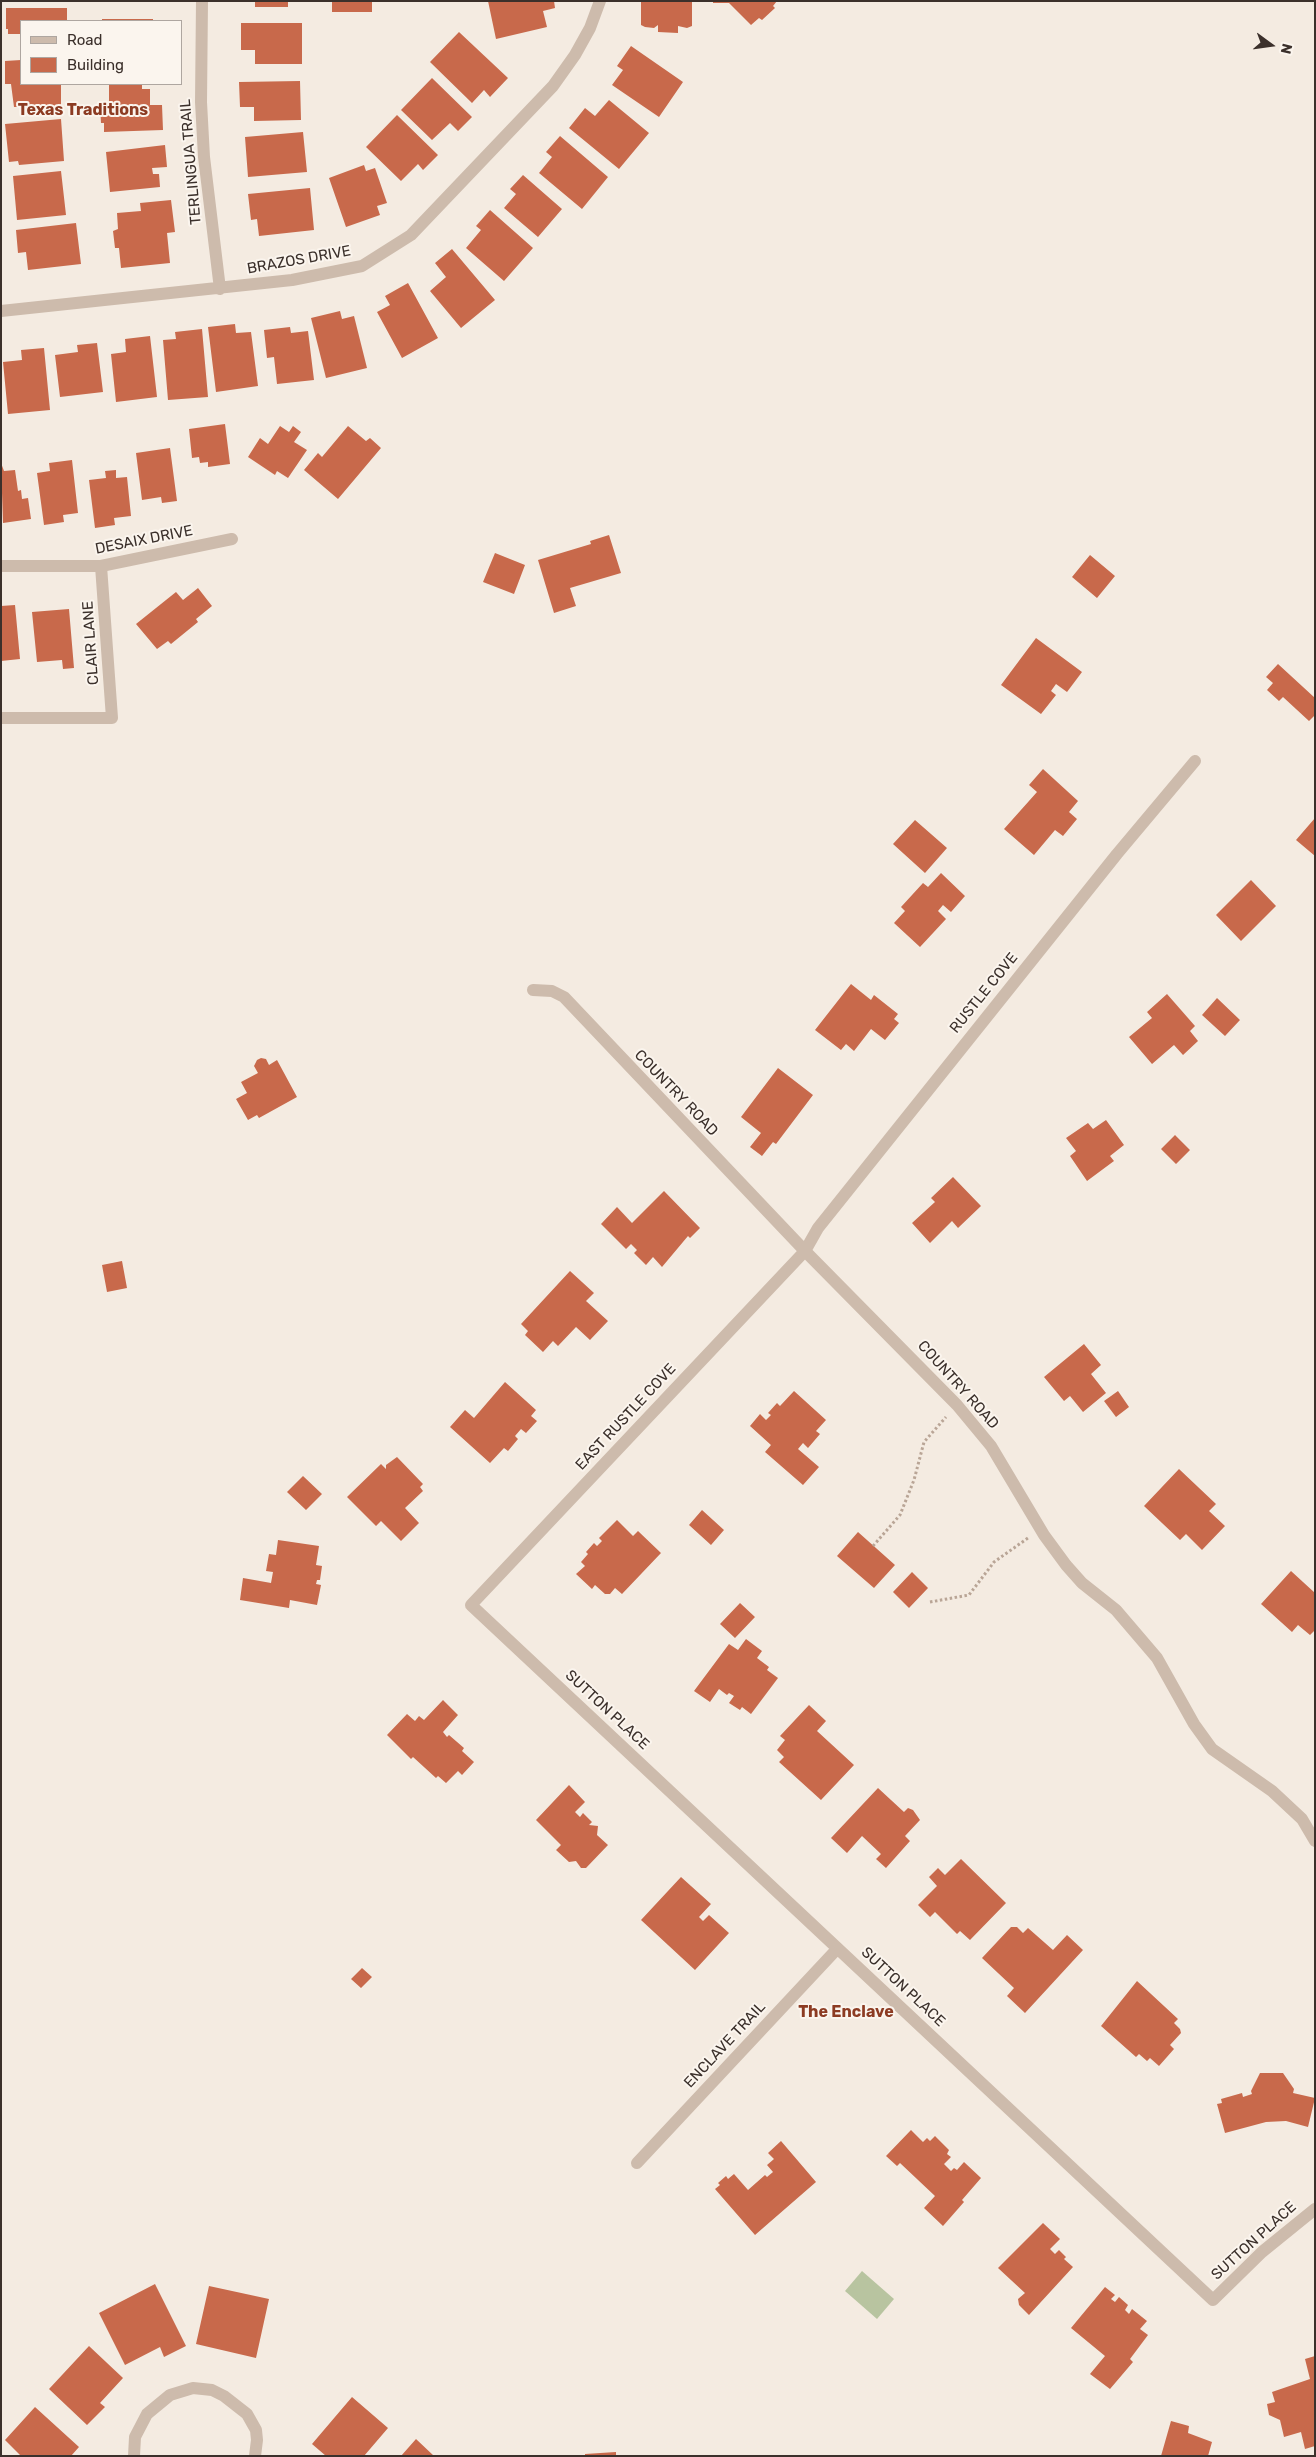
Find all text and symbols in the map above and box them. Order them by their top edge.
legend [20,20,182,85]
north arrow [1246,20,1296,70]
text: Road [67,31,103,49]
text: N [1277,42,1296,56]
text: Building [67,56,124,74]
street label: TERLINGUA TRAIL [177,98,205,226]
district label: Texas Traditions [18,100,148,120]
street label: BRAZOS DRIVE [246,242,352,278]
street label: DESAIX DRIVE [94,522,194,558]
street label: CLAIR LANE [79,600,103,686]
street label: RUSTLE COVE [946,949,1022,1037]
street label: COUNTRY ROAD [630,1046,722,1140]
street label: COUNTRY ROAD [914,1337,1002,1433]
street label: EAST RUSTLE COVE [572,1360,680,1474]
street label: SUTTON PLACE [561,1667,653,1753]
street label: SUTTON PLACE [857,1944,949,2030]
street label: ENCLAVE TRAIL [681,1998,769,2092]
district label: The Enclave [798,2002,894,2022]
street label: SUTTON PLACE [1208,2198,1300,2284]

